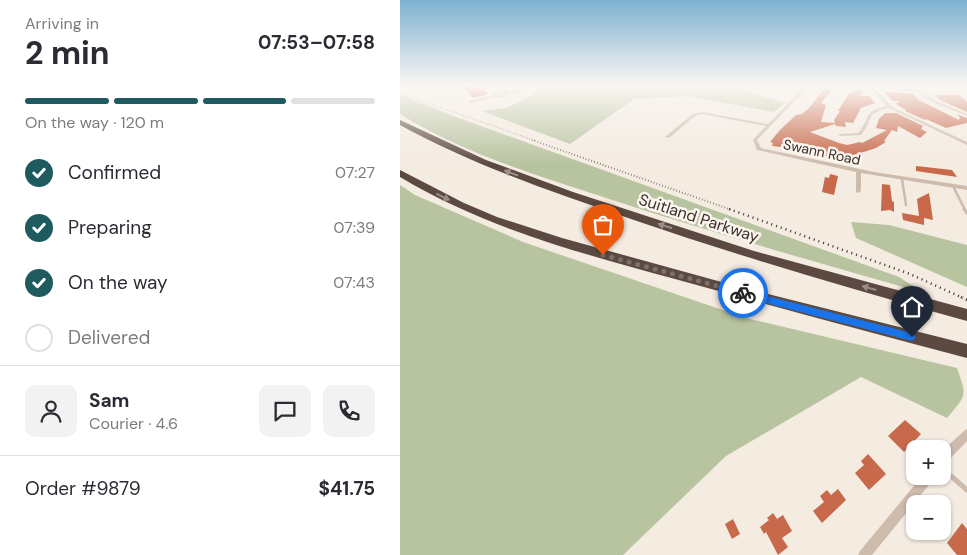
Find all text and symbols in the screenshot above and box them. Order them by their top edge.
text: Arriving in [25,13,99,34]
text: 07:53–07:58 [258,30,375,55]
text: 2 min [25,32,110,74]
text: On the way · 120 m [25,112,164,133]
street label: Swann Road [782,135,862,169]
icon: check [25,159,53,187]
text: Confirmed [68,160,161,185]
text: 07:27 [335,162,375,183]
one-way arrow [503,169,518,177]
street label: Suitland Parkway [636,189,762,247]
one-way arrow [435,193,450,201]
pin [582,204,624,255]
icon: bag [589,211,617,239]
icon: check [25,214,53,242]
text: Preparing [68,215,152,240]
text: 07:39 [333,217,375,238]
one-way arrow [657,222,672,230]
courier [718,268,768,318]
icon: check [25,269,53,297]
text: On the way [68,270,168,295]
text: 07:43 [333,272,375,293]
icon: bike [729,279,757,307]
one-way arrow [862,284,877,292]
pin [891,286,933,337]
icon: home [898,293,926,321]
text: Delivered [68,325,150,350]
button: person [25,385,77,437]
button: chat [259,385,311,437]
button: phone [323,385,375,437]
text: Sam [89,388,130,413]
text: Courier · 4.6 [89,413,178,434]
map controls [906,440,951,540]
button: + [906,440,951,485]
text: Order #9879 [25,476,141,501]
text: $41.75 [318,476,375,501]
button: − [906,495,951,540]

